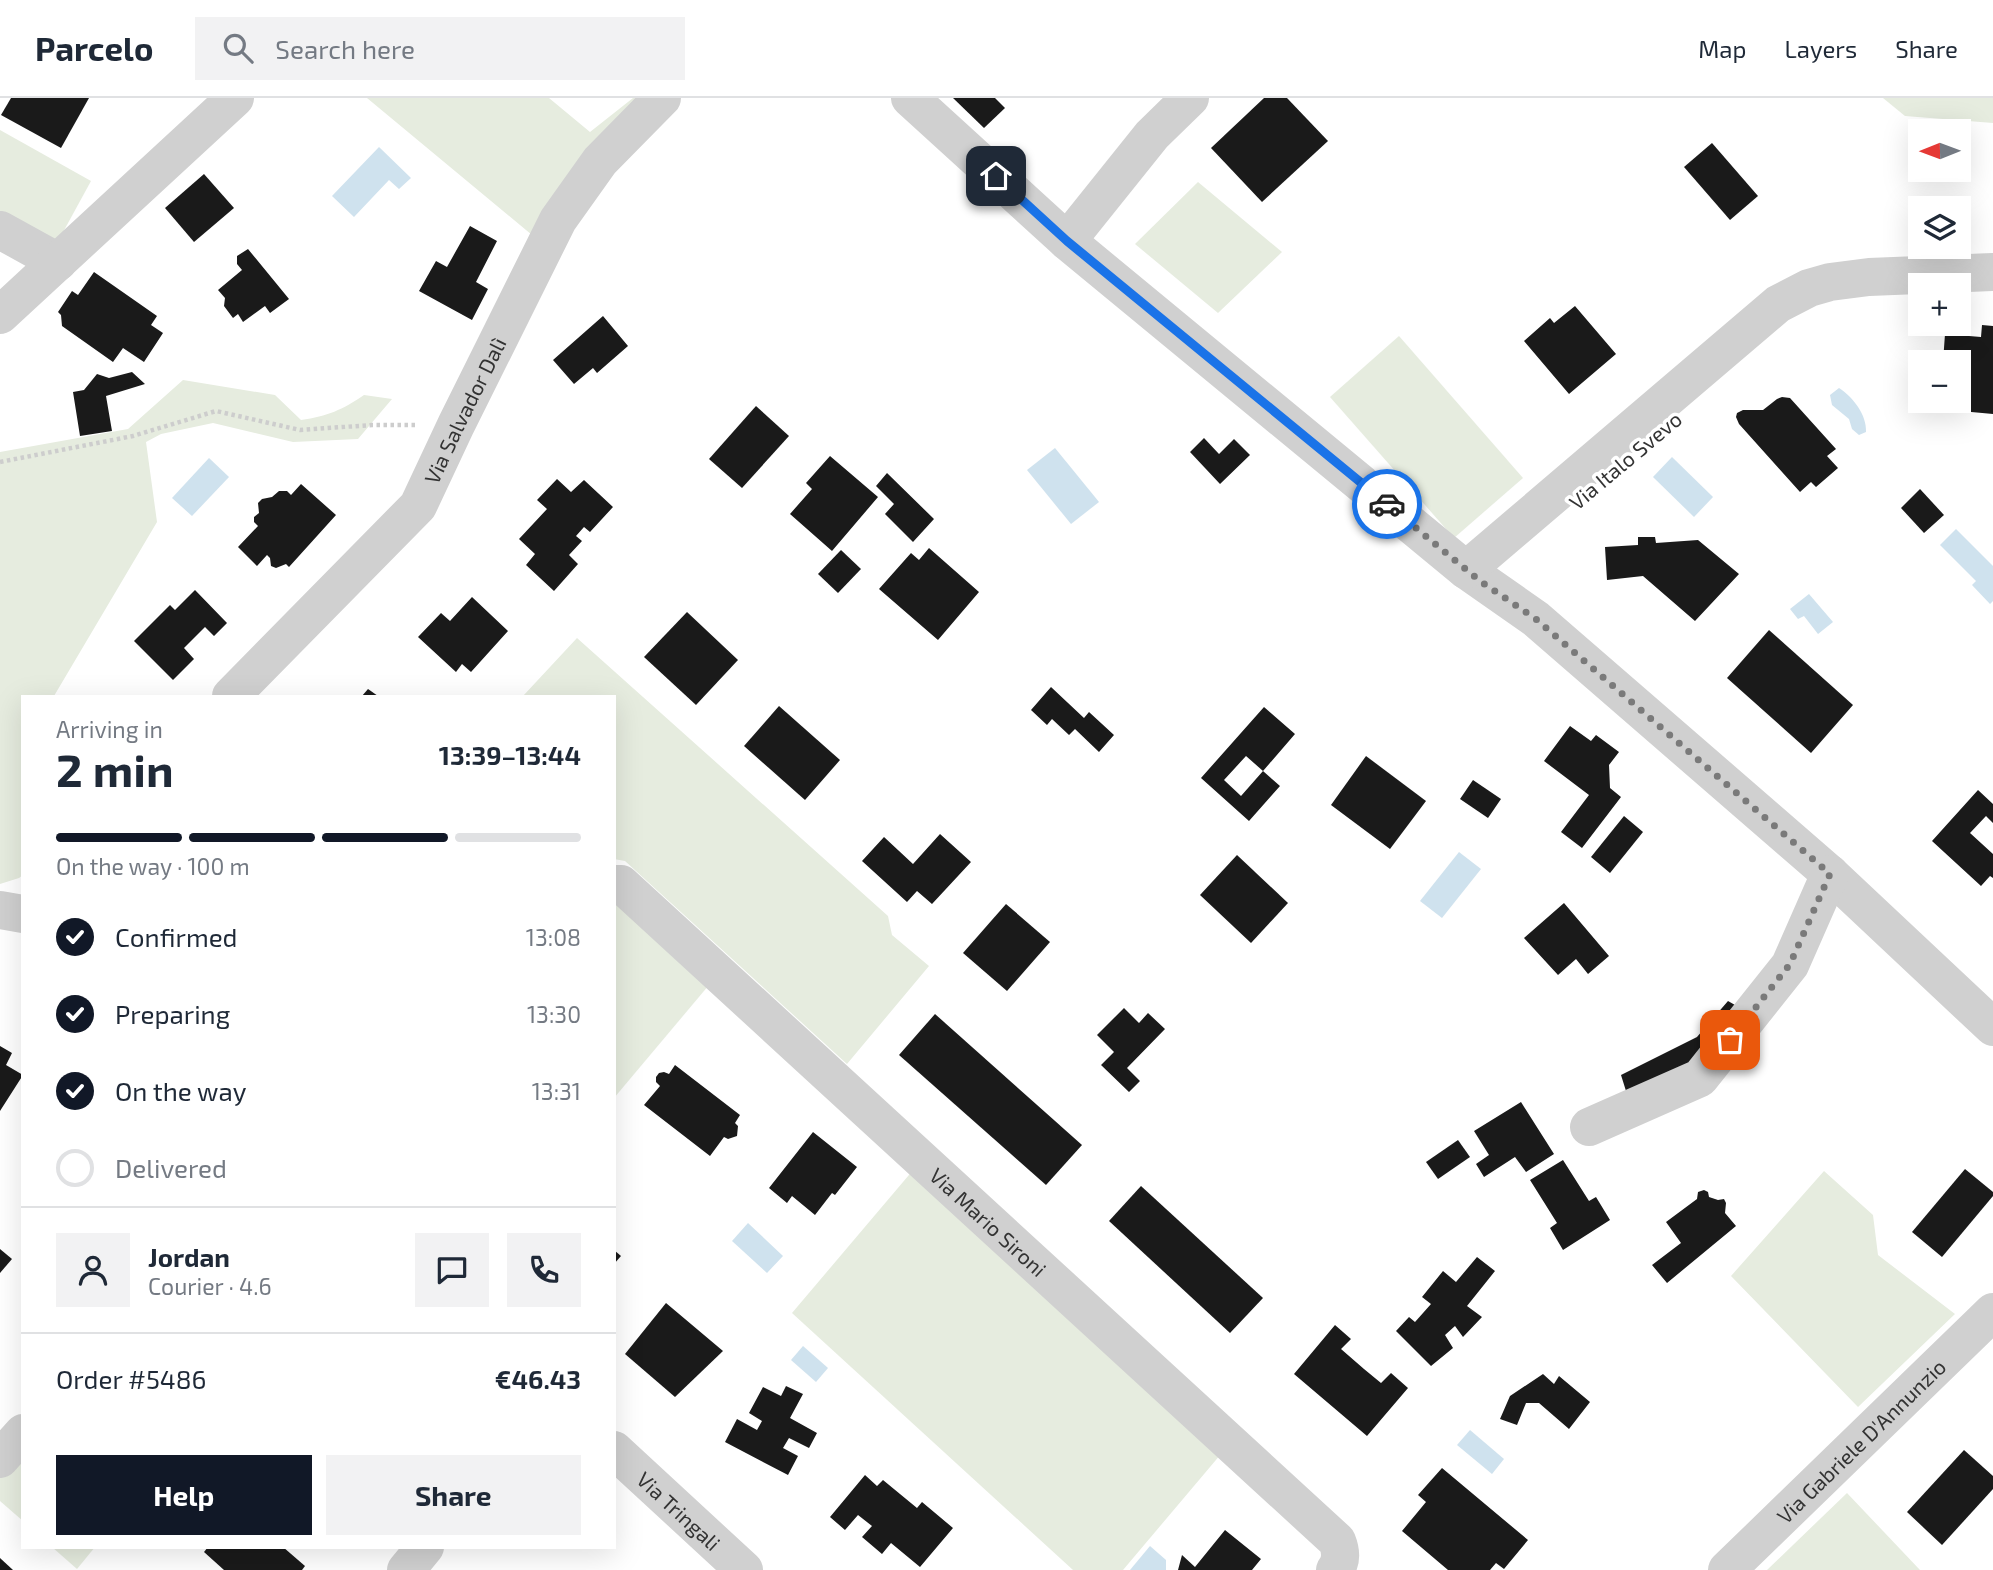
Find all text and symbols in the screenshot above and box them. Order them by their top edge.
search box [195,17,685,80]
text: Parcelo [35,28,153,68]
icon: search [219,29,257,67]
text: Search here [275,33,415,64]
text: Map [1698,34,1746,63]
text: Layers [1784,34,1857,63]
text: Share [1895,34,1958,63]
north arrow [1908,119,1970,182]
map controls [1908,119,1971,413]
pin [966,146,1026,206]
icon: home [977,157,1015,195]
button: layers [1908,196,1971,259]
button: + [1908,273,1971,336]
street label: Via Salvador Dalì [418,333,510,487]
button: − [1908,350,1971,413]
street label: Via Italo Svevo [1564,406,1686,514]
courier [1352,469,1422,539]
icon: car [1368,485,1406,523]
text: Arriving in [56,715,163,743]
text: 13:39–13:44 [439,739,581,770]
text: 2 min [56,741,174,796]
text: On the way · 100 m [56,852,250,880]
icon: check [56,918,94,956]
text: Confirmed [115,921,238,952]
text: 13:08 [526,923,581,951]
icon: check [56,995,94,1033]
text: Preparing [115,998,230,1029]
text: 13:30 [527,1000,581,1028]
pin [1700,1010,1760,1070]
icon: bag [1711,1021,1749,1059]
icon: check [56,1072,94,1110]
text: On the way [115,1075,246,1106]
text: 13:31 [532,1077,581,1105]
text: Delivered [115,1152,227,1183]
street label: Via Mario Sironi [925,1162,1052,1281]
button: person [56,1233,130,1307]
button: chat [415,1233,489,1307]
button: phone [507,1233,581,1307]
text: Jordan [148,1241,230,1272]
text: Courier · 4.6 [148,1272,272,1300]
street label: Via Gabriele D'Annunzio [1771,1353,1950,1528]
text: Order #5486 [56,1363,206,1394]
text: €46.43 [495,1363,581,1394]
button: Help [56,1455,312,1535]
button: Share [326,1455,581,1535]
street label: Via Tringali [633,1466,726,1555]

